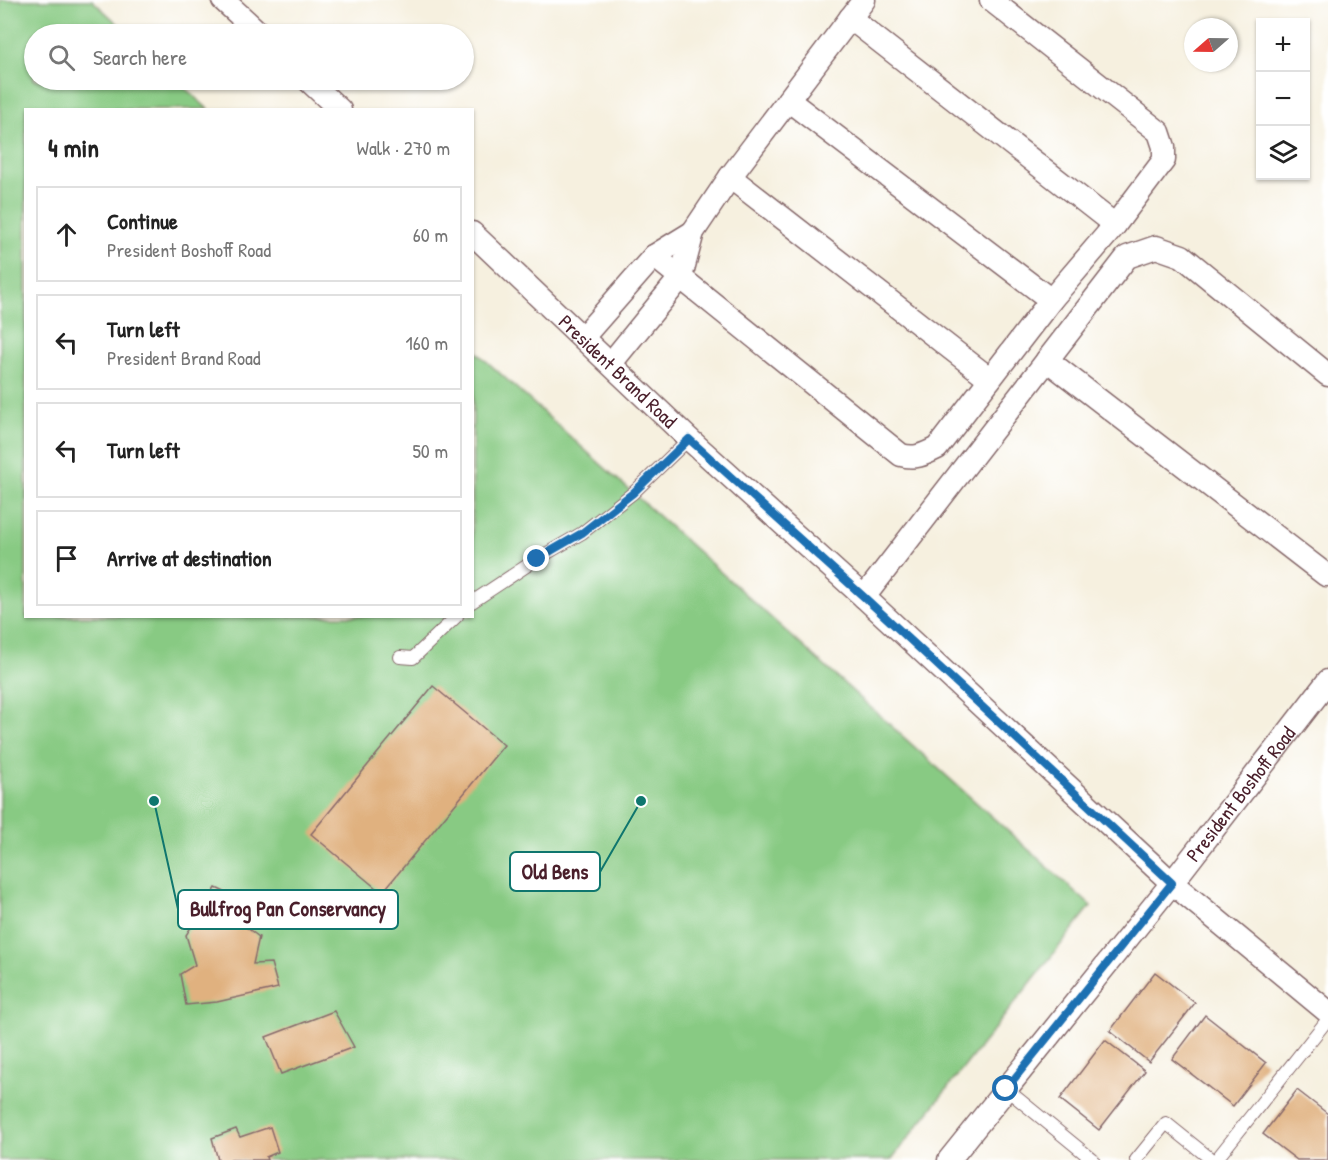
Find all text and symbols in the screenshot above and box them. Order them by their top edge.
north arrow [1184,18,1238,72]
map controls [1256,18,1310,180]
button: + [1256,18,1310,72]
search box [24,24,474,90]
icon: search [45,41,78,74]
text: Search here [93,42,187,72]
button: − [1256,72,1310,126]
button: layers [1256,126,1310,180]
text: 4 min [48,130,99,165]
text: Walk · 270 m [357,134,450,161]
text: Continue [107,206,178,236]
icon: ahead [50,218,83,251]
text: 60 m [413,221,448,248]
text: President Boshoff Road [107,236,271,263]
street label: President Brand Road [553,308,683,434]
text: Turn left [107,314,180,344]
icon: left [50,326,83,359]
text: 160 m [406,329,448,356]
text: President Brand Road [107,344,261,371]
icon: left [50,434,83,467]
text: Turn left [107,435,180,465]
text: 50 m [412,437,448,464]
icon: arrive [50,542,83,575]
text: Arrive at destination [107,543,272,573]
route end [523,545,549,571]
street label: President Boshoff Road [1179,720,1301,867]
callout: Old Bens [510,852,600,891]
text: Old Bens [522,857,588,886]
callout: Bullfrog Pan Conservancy [178,890,398,929]
text: Bullfrog Pan Conservancy [190,894,386,924]
route start [992,1075,1018,1101]

